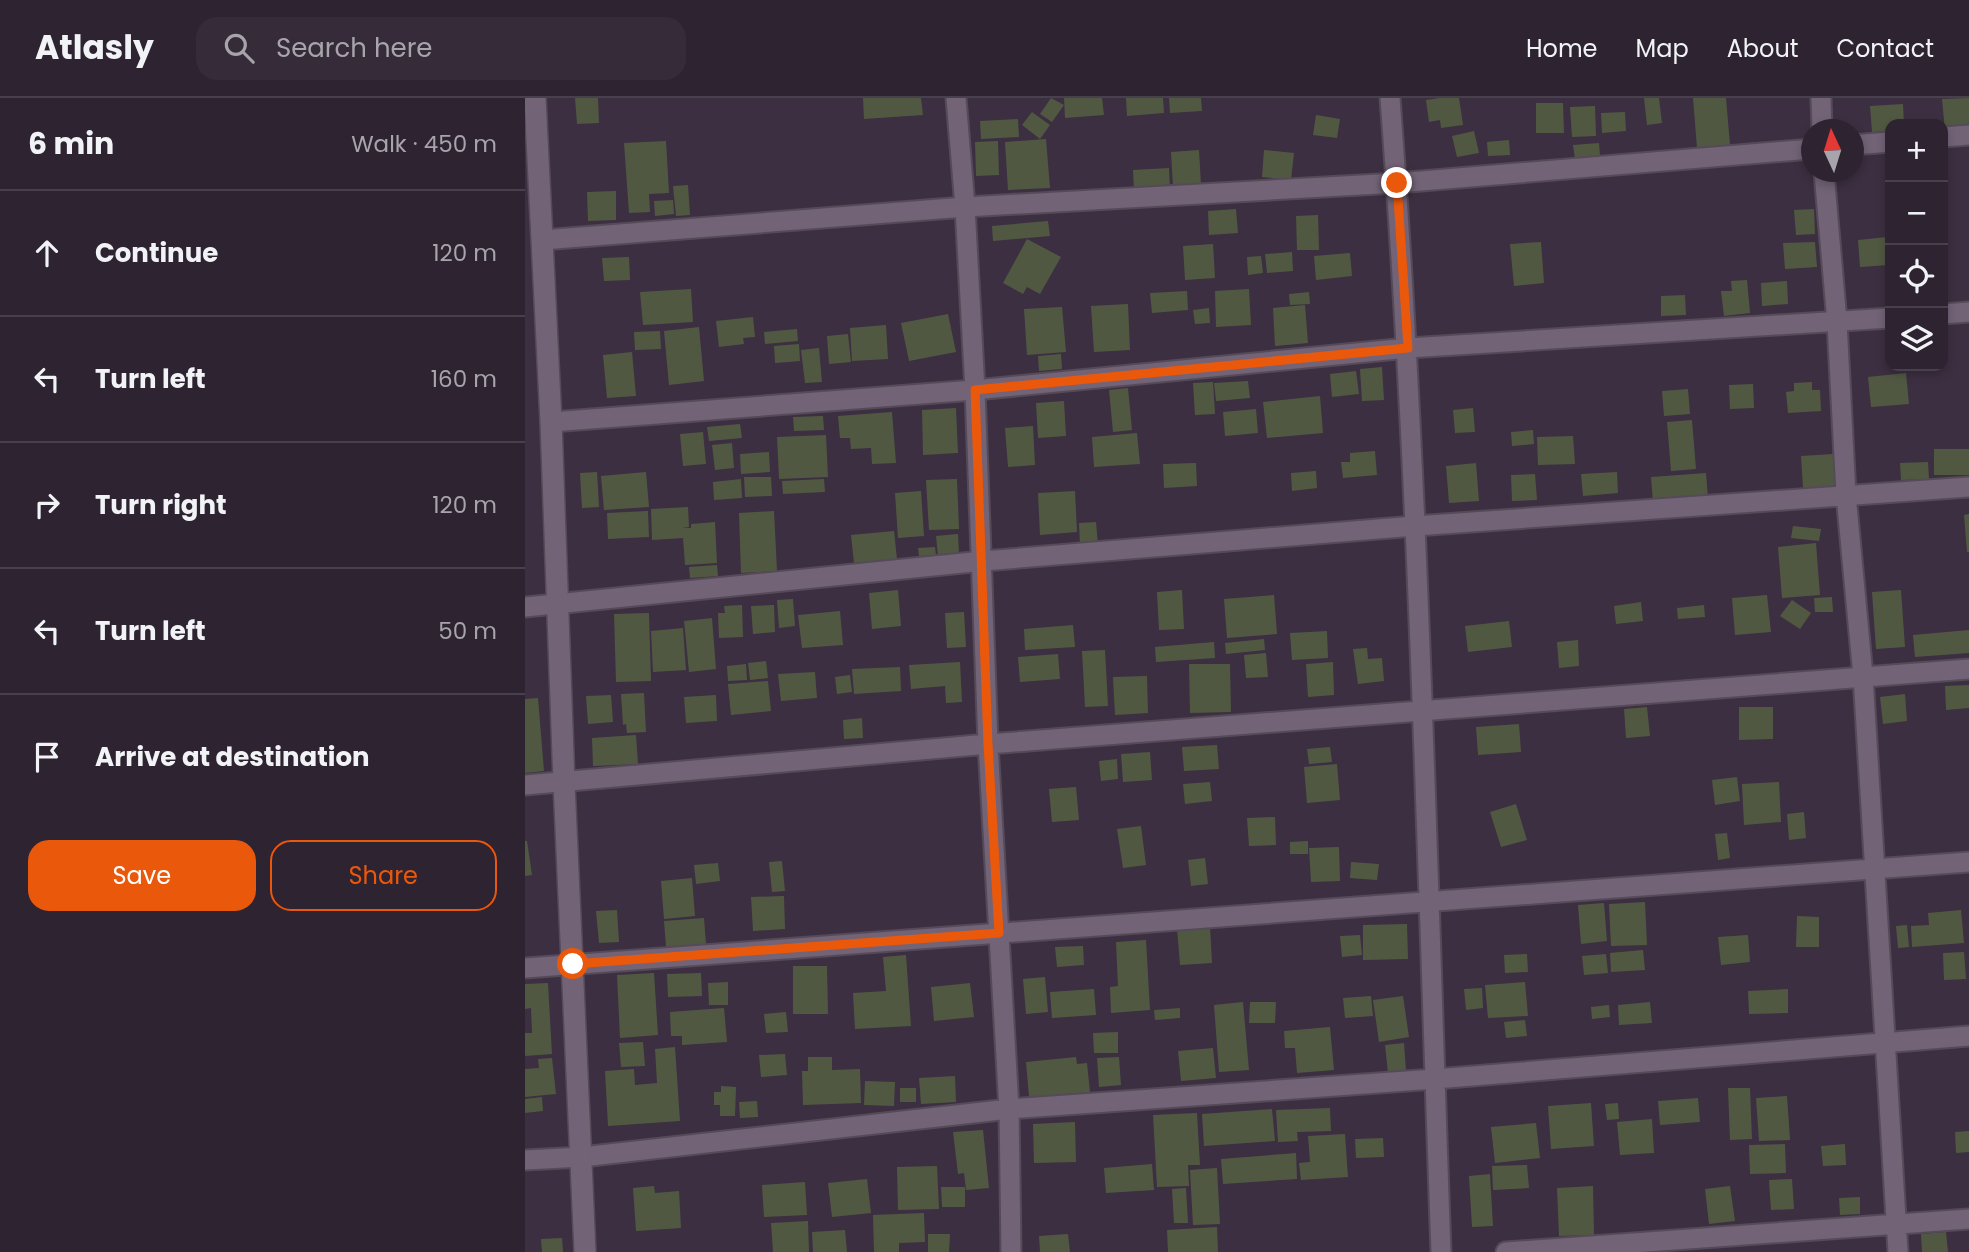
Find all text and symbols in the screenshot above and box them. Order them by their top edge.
search box [196,17,686,80]
text: Atlasly [35,24,154,71]
icon: search [220,29,258,67]
text: Search here [276,30,432,66]
text: Home [1526,32,1598,65]
text: Map [1636,32,1689,65]
text: About [1727,32,1798,65]
text: Contact [1836,32,1934,65]
north arrow [1801,119,1864,182]
map controls [1885,119,1948,371]
button: + [1885,119,1948,182]
text: 6 min [28,122,114,165]
text: Walk · 450 m [351,128,497,160]
route end [1381,167,1412,198]
button: − [1885,182,1948,245]
icon: ahead [28,234,66,272]
text: Continue [95,235,218,271]
text: 120 m [432,237,497,269]
button: locate [1885,245,1948,308]
button: layers [1885,308,1948,371]
icon: left [28,360,66,398]
text: Turn left [95,361,206,397]
text: 160 m [431,363,497,395]
icon: right [28,486,66,524]
text: Turn right [95,487,227,523]
text: 120 m [432,489,497,521]
icon: left [28,612,66,650]
text: Turn left [95,613,206,649]
text: 50 m [438,615,497,647]
icon: arrive [28,738,66,776]
text: Arrive at destination [95,739,370,775]
button: Save [28,840,256,911]
button: Share [270,840,497,911]
route start [557,948,588,979]

